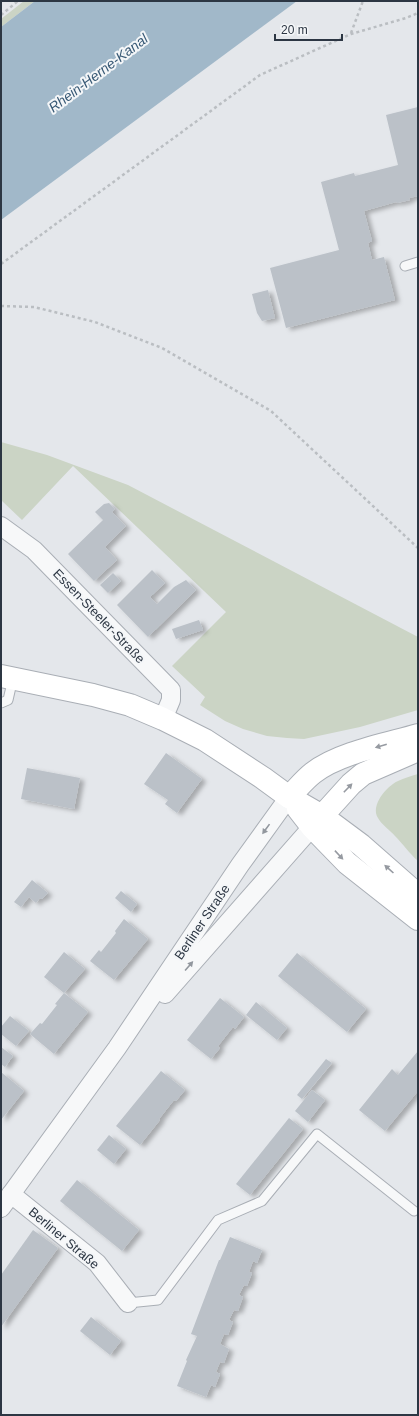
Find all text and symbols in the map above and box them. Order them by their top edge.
scale bar [275,16,342,42]
text: 20 m [281,23,308,37]
water label: Rhein-Herne-Kanal [45,30,151,115]
street label: Essen-Steeler-Straße [50,566,148,666]
one-way arrow [374,743,386,749]
one-way arrow [343,783,353,793]
one-way arrow [262,824,270,834]
one-way arrow [334,850,344,860]
one-way arrow [384,864,394,874]
street label: Berliner Straße [171,882,233,962]
one-way arrow [184,961,193,972]
street label: Berliner Straße [26,1204,102,1272]

